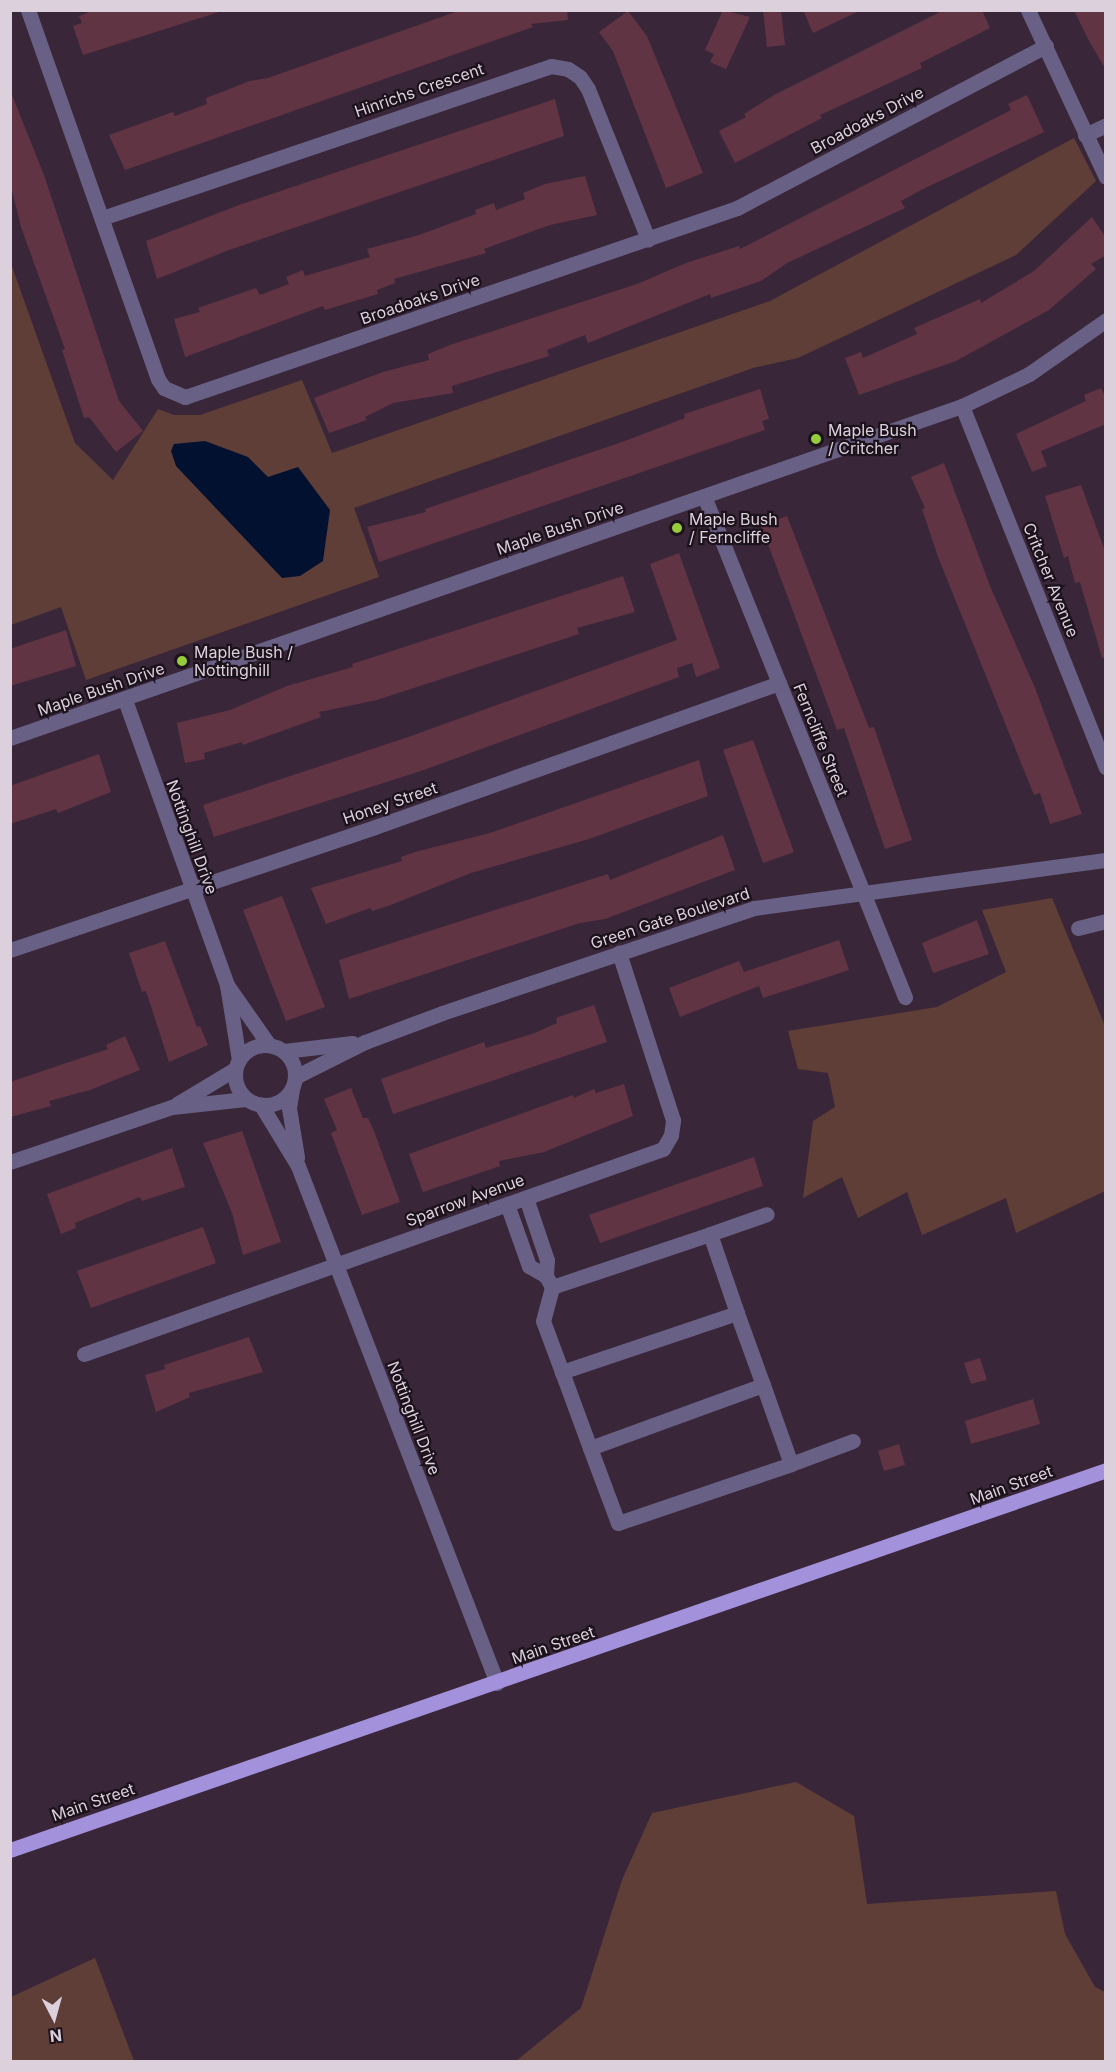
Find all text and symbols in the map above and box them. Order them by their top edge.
street label: Hinrichs Crescent [352,59,486,121]
street label: Broadoaks Drive [807,82,927,158]
street label: Broadoaks Drive [358,270,482,328]
place label: Maple Bush / Critcher [828,420,917,458]
marker: Maple Bush / Critcher [809,432,823,446]
street label: Maple Bush Drive [494,497,626,559]
place label: Maple Bush / Ferncliffe [689,509,778,547]
street label: Critcher Avenue [1019,520,1083,640]
marker: Maple Bush / Ferncliffe [670,521,684,535]
place label: Maple Bush / Nottinghill [194,642,293,680]
marker: Maple Bush / Nottinghill [175,654,189,668]
street label: Maple Bush Drive [35,658,167,720]
street label: Ferncliffe Street [790,681,852,799]
street label: Nottinghill Drive [162,777,222,897]
street label: Honey Street [340,778,440,828]
street label: Green Gate Boulevard [588,883,752,953]
street label: Sparrow Avenue [403,1170,527,1230]
street label: Nottinghill Drive [384,1358,444,1478]
street label: Main Street [967,1461,1055,1509]
street label: Main Street [509,1622,597,1668]
street label: Main Street [49,1779,137,1825]
north arrow [24,1988,84,2048]
text: N [49,2025,63,2046]

